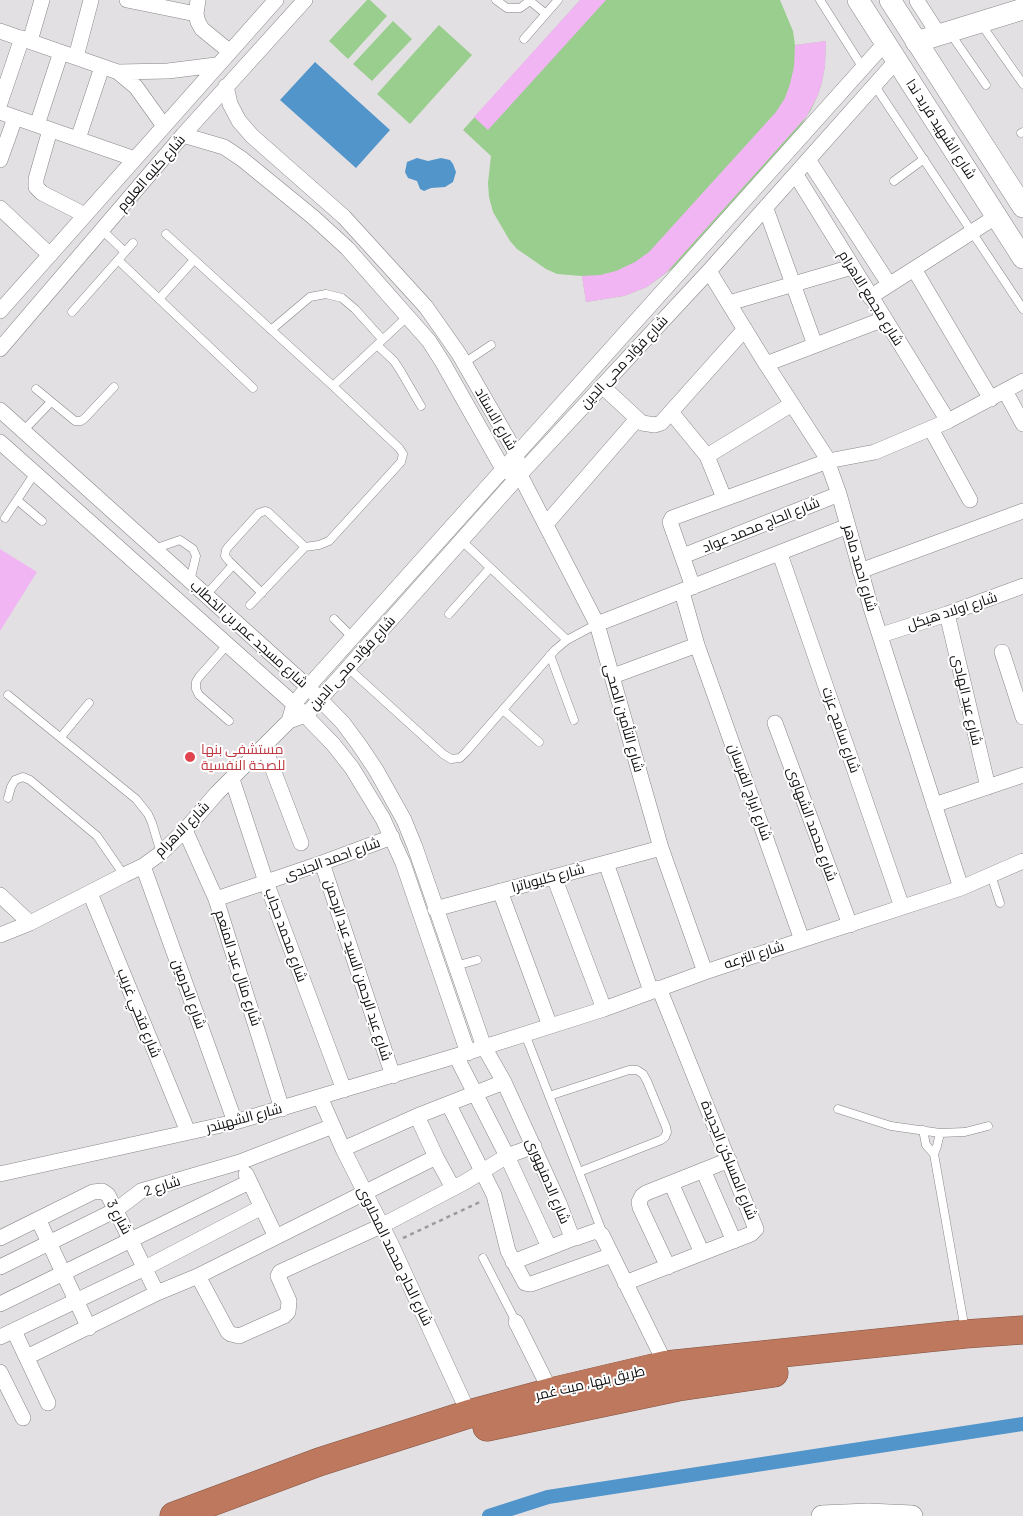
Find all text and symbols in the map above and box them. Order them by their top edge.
street label: شارع الشهيد فريد ندا [902,76,980,182]
street label: شارع كليه العلوم [113,131,189,215]
street label: شارع مجمع الاهرام [835,247,907,349]
street label: شارع فؤاد محى الدين [577,312,671,412]
street label: شارع الاستاد [471,385,521,453]
street label: شارع الحاج محمد عواد [700,494,822,556]
street label: شارع احمد ماهر [840,523,880,613]
street label: شارع مسجد عمر بن الخطاب [187,577,311,691]
street label: شارع اولاد هيكل [905,588,999,634]
street label: شارع فؤاد محى الدين [305,612,399,714]
street label: شارع عبد الهادى [948,653,986,747]
street label: شارع التأمين الصحى [601,662,647,774]
street label: شارع سامح عزت [818,685,864,775]
place label: مستشفى بنها للصحة النفسية [201,741,285,774]
street label: شارع ابراج الفرسان [725,741,775,843]
marker: مستشفى بنها للصحة النفسية [183,750,197,764]
street label: شارع محمد الشهاوى [784,765,840,883]
street label: شارع الاهرام [151,798,213,860]
street label: شارع احمد الجندى [281,834,383,884]
street label: شارع كليوباترا [510,860,586,896]
street label: شارع عبد الرحمن السيد عبد الرحمن [321,877,395,1063]
street label: شارع محمد حجاب [261,886,311,984]
street label: شارع منال عبد المنعم [211,908,265,1028]
street label: شارع الترعه [722,937,786,973]
street label: شارع الحرمين [169,957,209,1031]
street label: شارع فتحي غريب [113,966,165,1060]
street label: شارع المساكن الجديدة [697,1098,761,1222]
street label: شارع الشهبندر [204,1100,284,1136]
street label: شارع الدمنهورى [522,1136,574,1226]
street label: شارع 2 [142,1172,182,1200]
street label: شارع الحاج محمد المحلاوى [354,1183,436,1329]
street label: شارع 3 [103,1197,135,1237]
street label: طريق بنها, ميت غمر [534,1362,646,1404]

